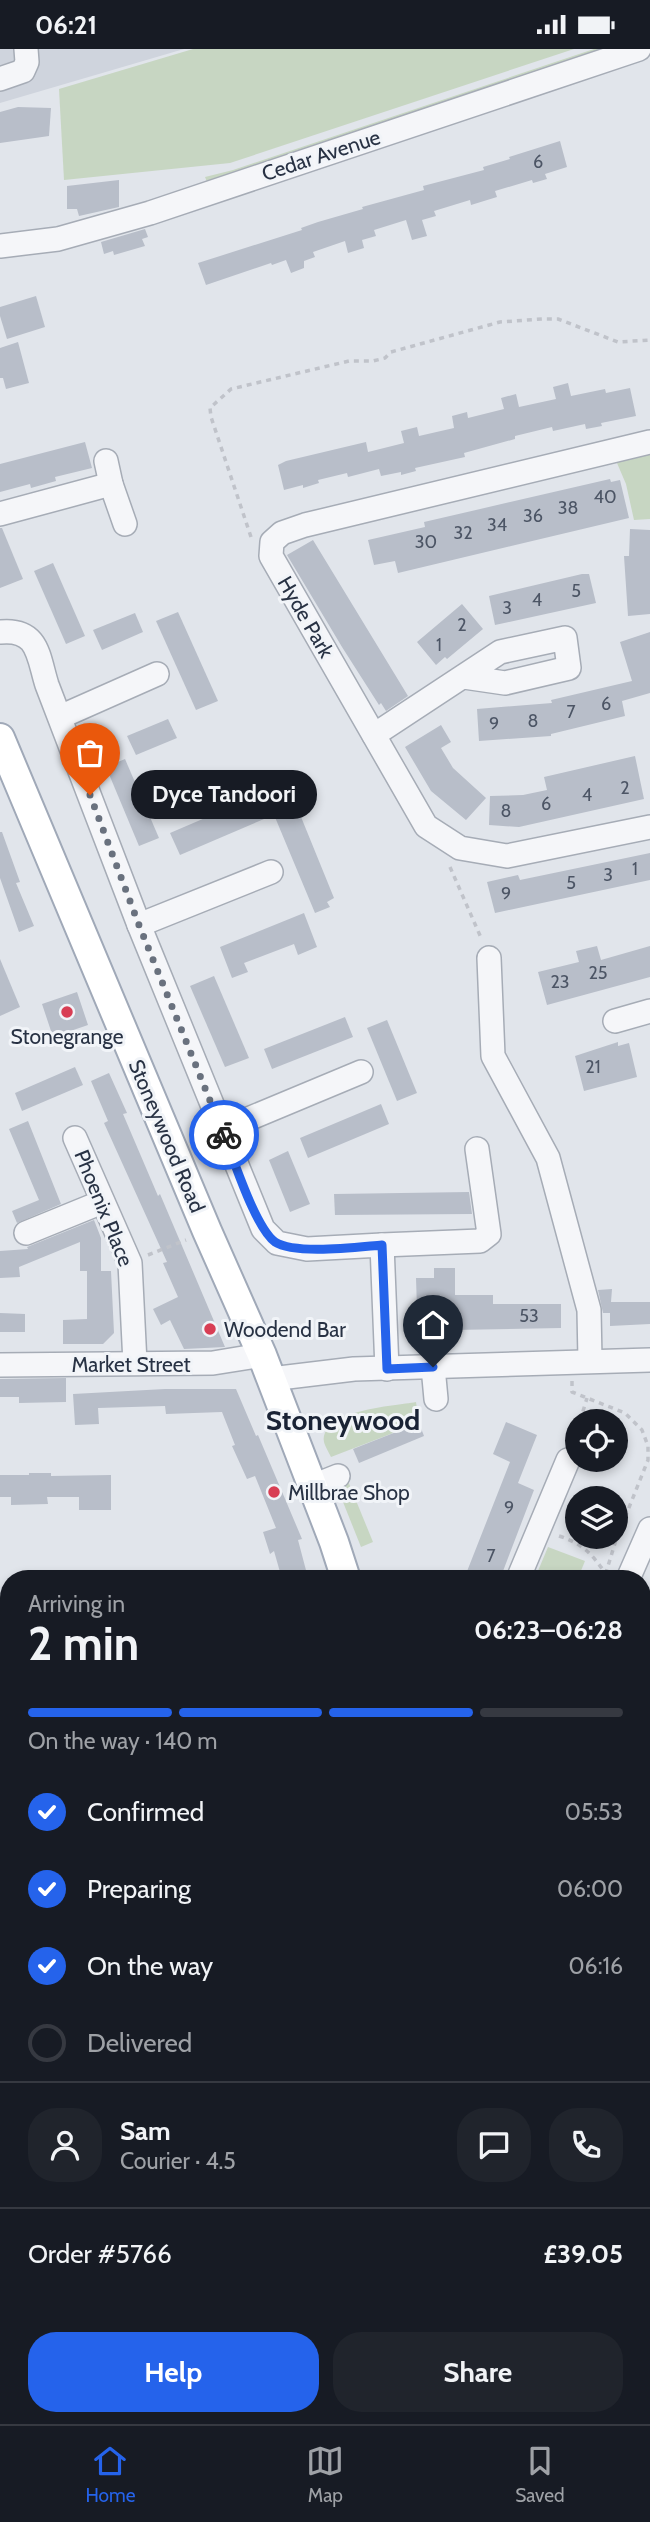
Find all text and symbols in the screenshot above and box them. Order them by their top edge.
text: 06:21 [35,9,97,41]
street label: Cedar Avenue [259,124,384,186]
house number: 6 [533,151,543,173]
house number: 40 [594,486,616,508]
house number: 38 [558,497,578,519]
house number: 36 [523,505,543,527]
house number: 34 [487,514,507,536]
house number: 32 [453,522,473,544]
house number: 30 [415,531,437,553]
street label: Hyde Park [273,572,340,663]
house number: 5 [571,580,581,602]
house number: 4 [532,589,542,611]
house number: 3 [502,597,512,619]
house number: 2 [457,614,467,636]
house number: 1 [436,634,442,656]
house number: 6 [601,693,611,715]
house number: 7 [566,701,576,723]
house number: 8 [528,710,538,732]
house number: 9 [489,713,499,735]
pin [60,723,120,795]
icon: bag [71,734,109,772]
callout: Dyce Tandoori [132,771,318,819]
house number: 2 [620,777,630,799]
text: Dyce Tandoori [152,780,296,808]
house number: 4 [582,784,592,806]
house number: 6 [541,793,551,815]
house number: 8 [501,800,511,822]
house number: 1 [632,858,638,880]
house number: 3 [603,864,613,886]
house number: 5 [566,872,576,894]
house number: 9 [501,883,511,905]
house number: 25 [588,962,608,984]
house number: 23 [550,971,570,993]
marker: Stonegrange [59,1004,75,1020]
place label: Stonegrange [11,1024,124,1049]
street label: Stoneywood Road [124,1056,210,1216]
house number: 21 [585,1056,601,1078]
courier [189,1100,259,1170]
icon: bike [205,1116,243,1154]
street label: Phoenix Place [69,1146,139,1270]
pin [403,1295,463,1367]
house number: 53 [519,1305,539,1327]
icon: home [414,1306,452,1344]
place label: Woodend Bar [224,1317,346,1342]
marker: Woodend Bar [202,1321,218,1337]
street label: Market Street [71,1352,191,1377]
district label: Stoneywood [266,1403,420,1437]
map controls [565,1409,628,1549]
button: locate [565,1409,628,1472]
place label: Millbrae Shop [288,1480,410,1505]
marker: Millbrae Shop [266,1484,282,1500]
button: layers [565,1486,628,1549]
house number: 9 [504,1497,514,1519]
house number: 7 [486,1545,496,1567]
text: Arriving in [28,1590,125,1618]
text: 06:23–06:28 [474,1614,623,1646]
text: 2 min [28,1616,139,1672]
text: On the way · 140 m [28,1727,218,1755]
icon: check [28,1793,66,1831]
text: Confirmed [87,1796,204,1828]
text: 05:53 [565,1798,623,1826]
icon: check [28,1870,66,1908]
text: Preparing [87,1873,191,1905]
text: 06:00 [557,1875,623,1903]
icon: check [28,1947,66,1985]
text: On the way [87,1950,213,1982]
text: 06:16 [569,1952,623,1980]
text: Delivered [87,2027,192,2059]
button: person [28,2108,102,2182]
button: chat [457,2108,531,2182]
button: phone [549,2108,623,2182]
text: Sam [120,2115,171,2147]
text: Courier · 4.5 [120,2147,236,2175]
text: Order #5766 [28,2238,172,2270]
text: £39.05 [543,2238,623,2270]
button: Help [28,2332,319,2412]
button: Share [333,2332,623,2412]
tab: Home [85,2442,135,2507]
tab: Map [306,2442,344,2507]
tab: Saved [515,2442,565,2507]

